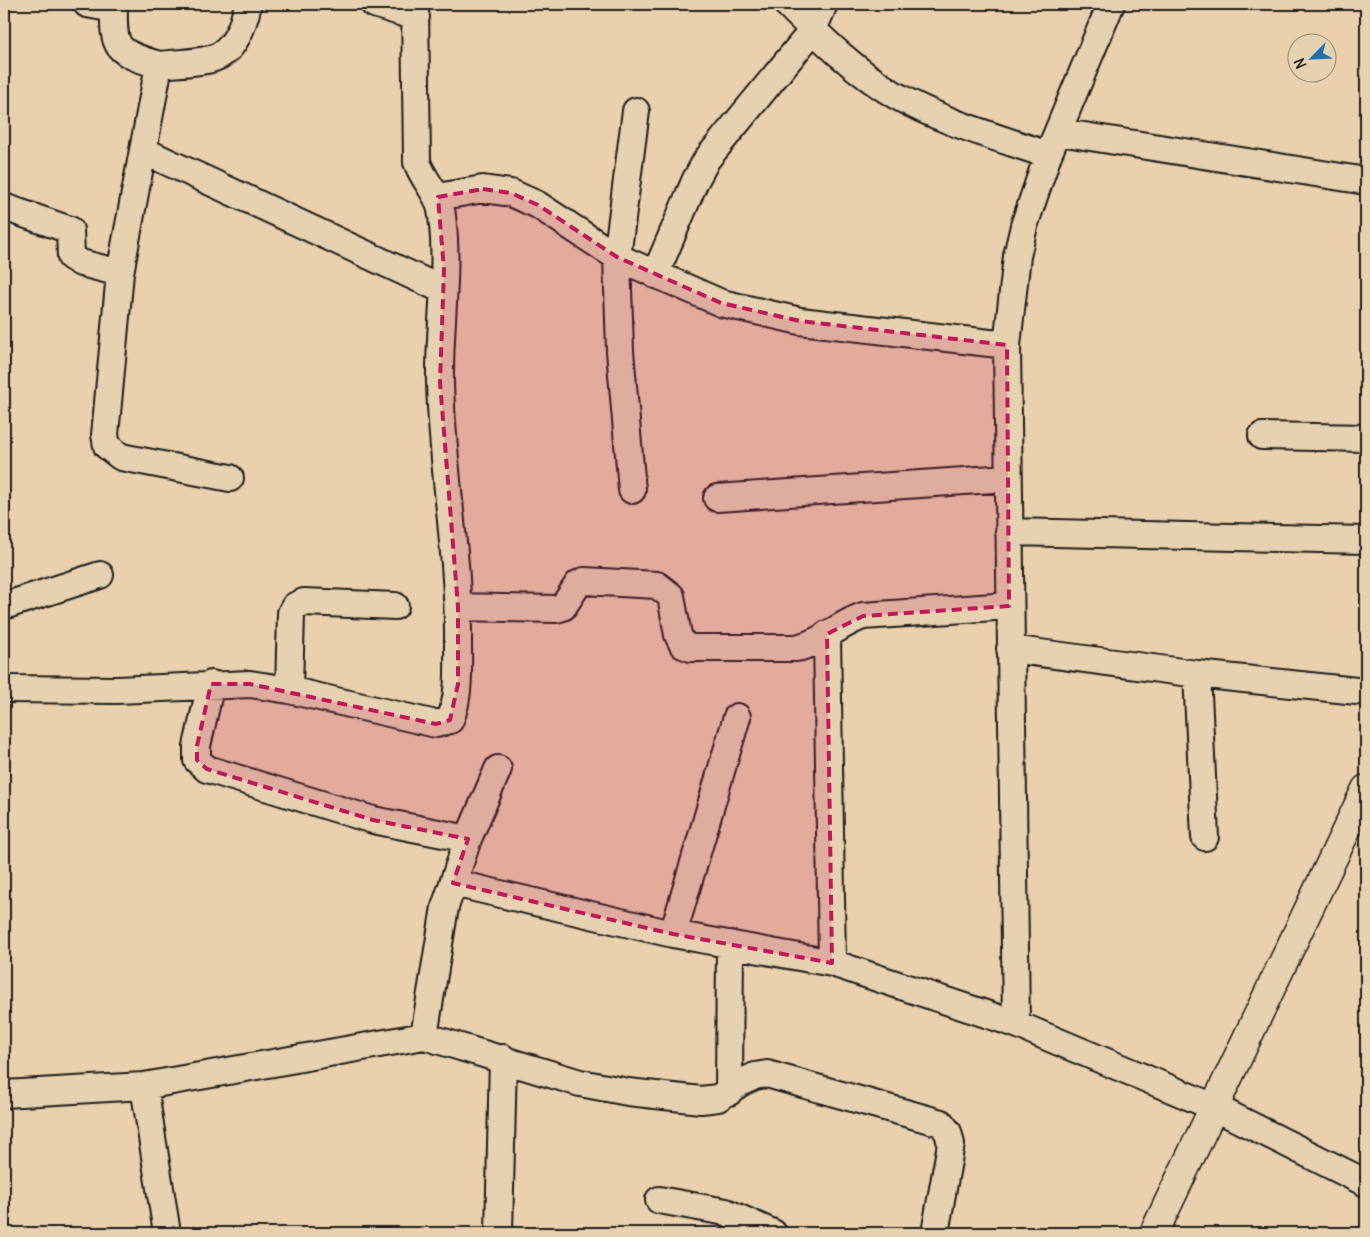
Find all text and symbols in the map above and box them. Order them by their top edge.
north arrow [1288,32,1338,82]
text: N [1290,55,1310,71]

